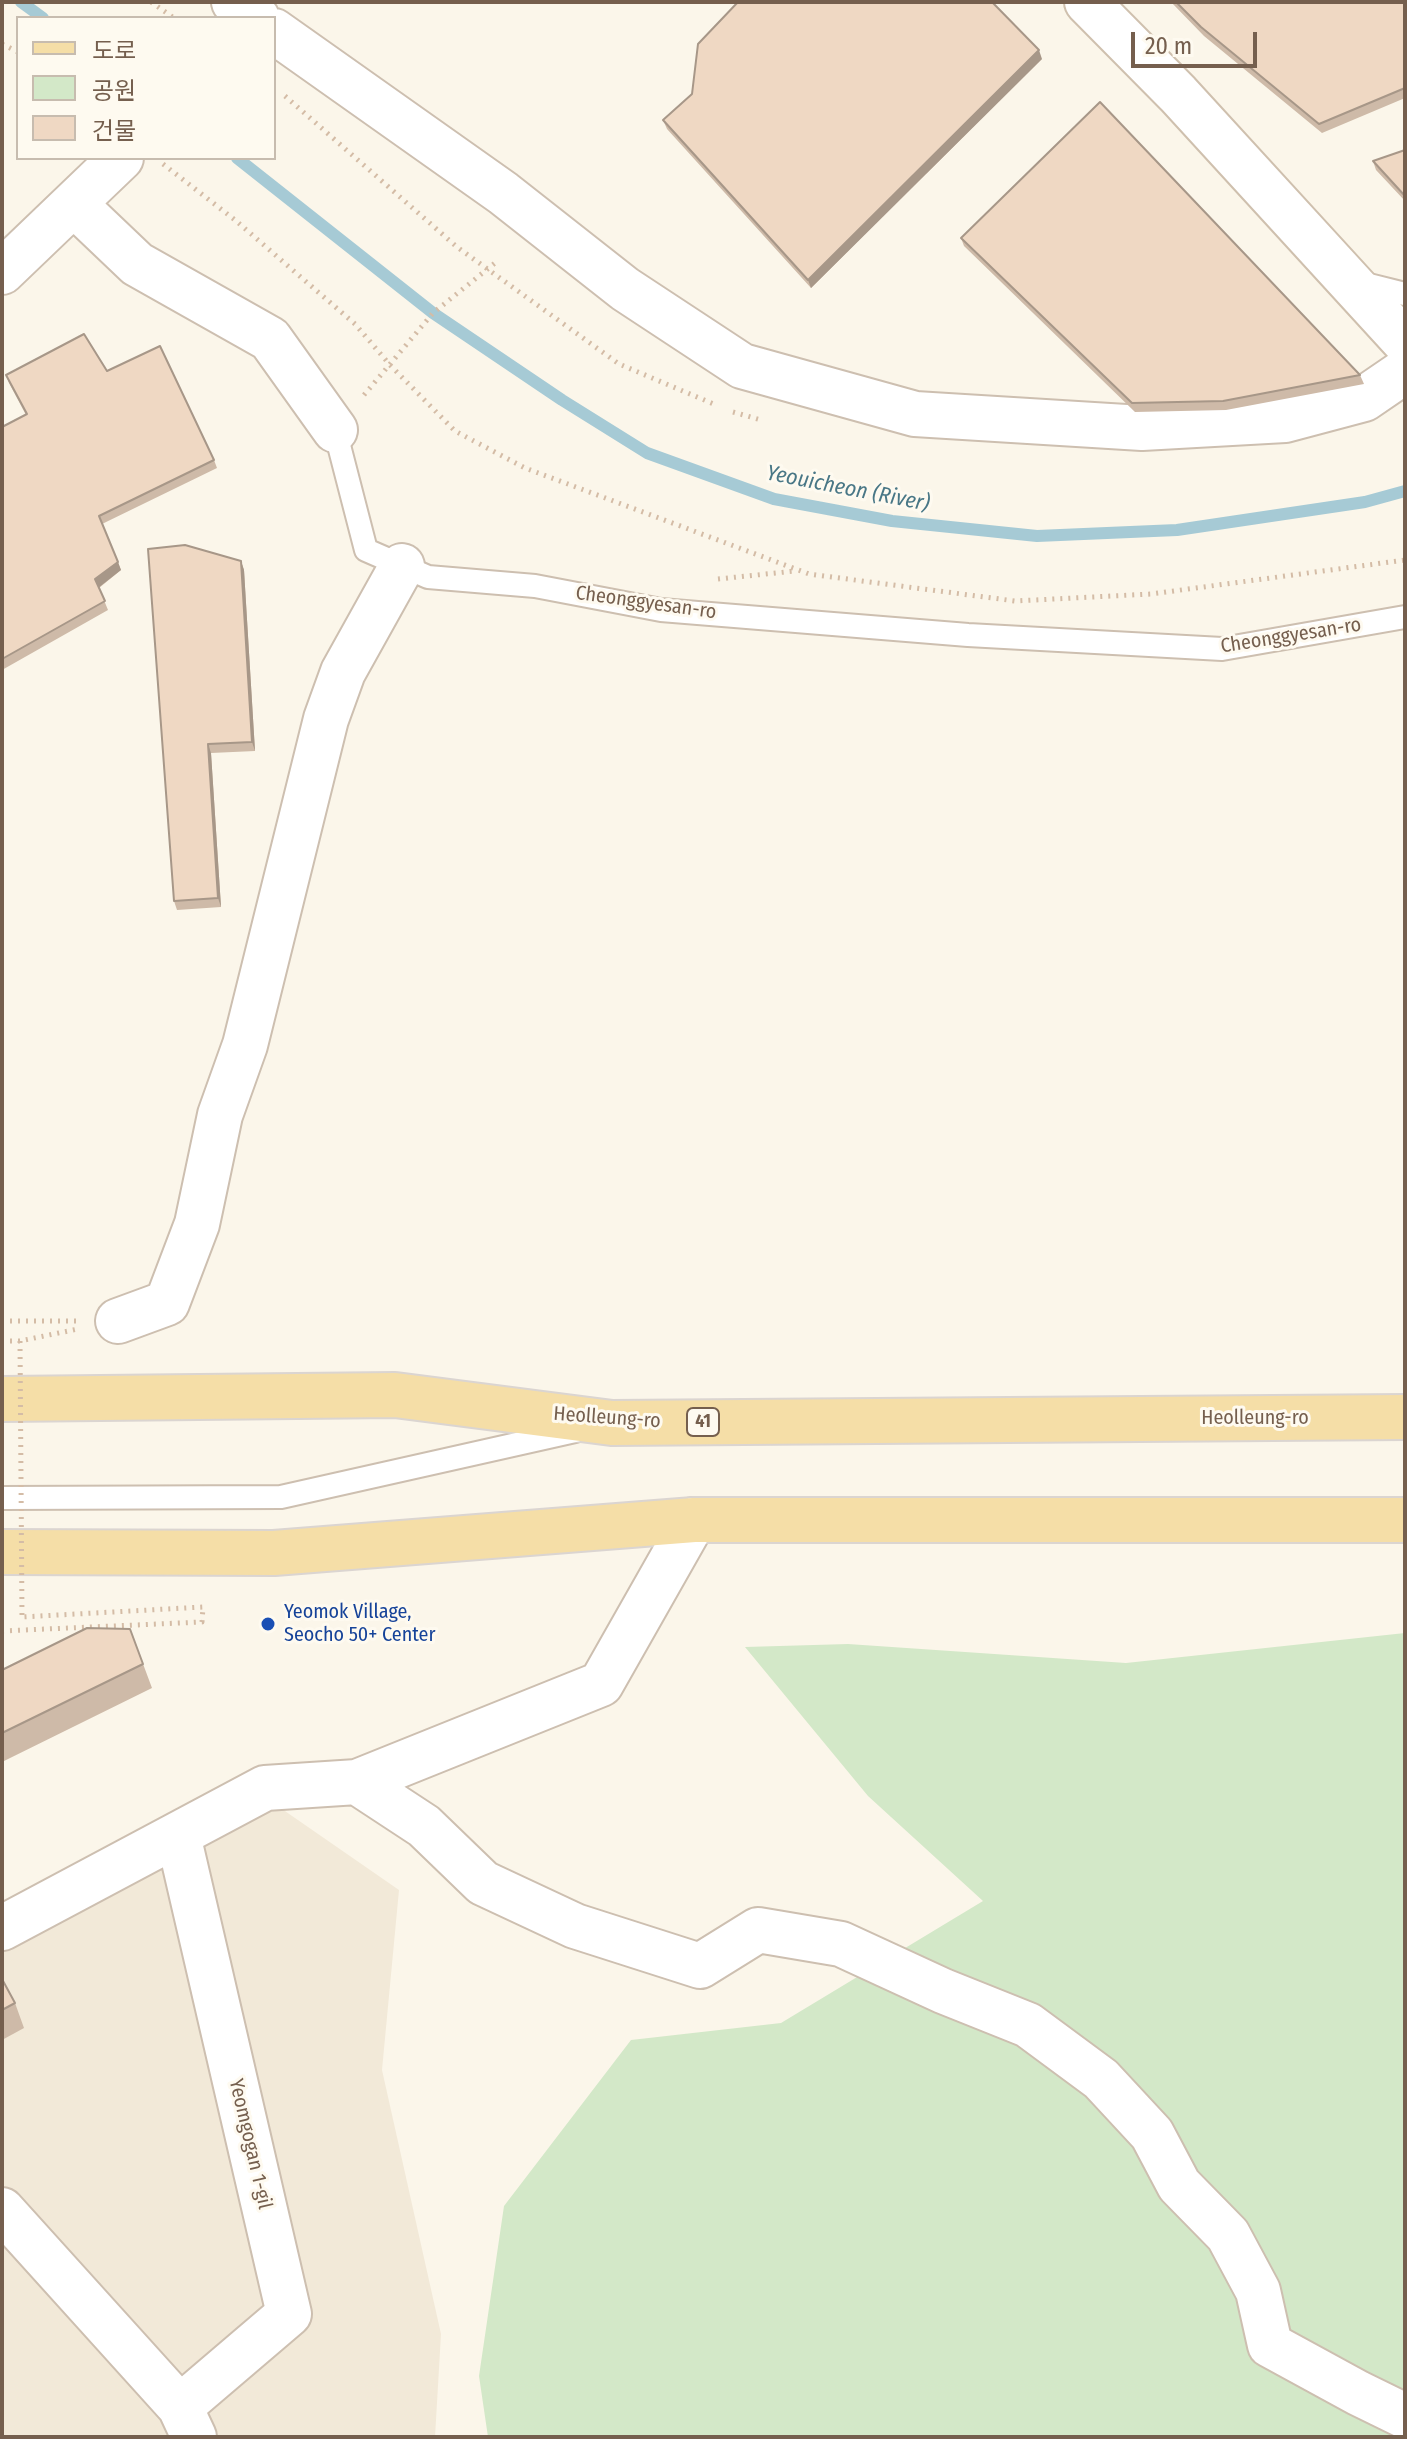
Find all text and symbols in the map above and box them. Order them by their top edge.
legend [16,16,276,160]
scale bar [1135,16,1261,66]
text: 20 m [1145,32,1192,60]
text: 도로 [92,37,136,65]
text: 공원 [92,77,136,105]
text: 건물 [92,117,136,145]
water label: Yeouicheon (River) [764,460,932,518]
street label: Cheonggyesan-ro [574,581,718,625]
street label: Cheonggyesan-ro [1219,613,1363,659]
street label: Heolleung-ro [553,1402,661,1434]
street label: Heolleung-ro [1201,1406,1309,1430]
road number: 41 [687,1408,719,1436]
place label: Yeomok Village, Seocho 50+ Center [284,1600,435,1647]
marker: Yeomok Village, Seocho 50+ Center [259,1615,277,1633]
street label: Yeomgogan 1-gil [223,2076,277,2212]

